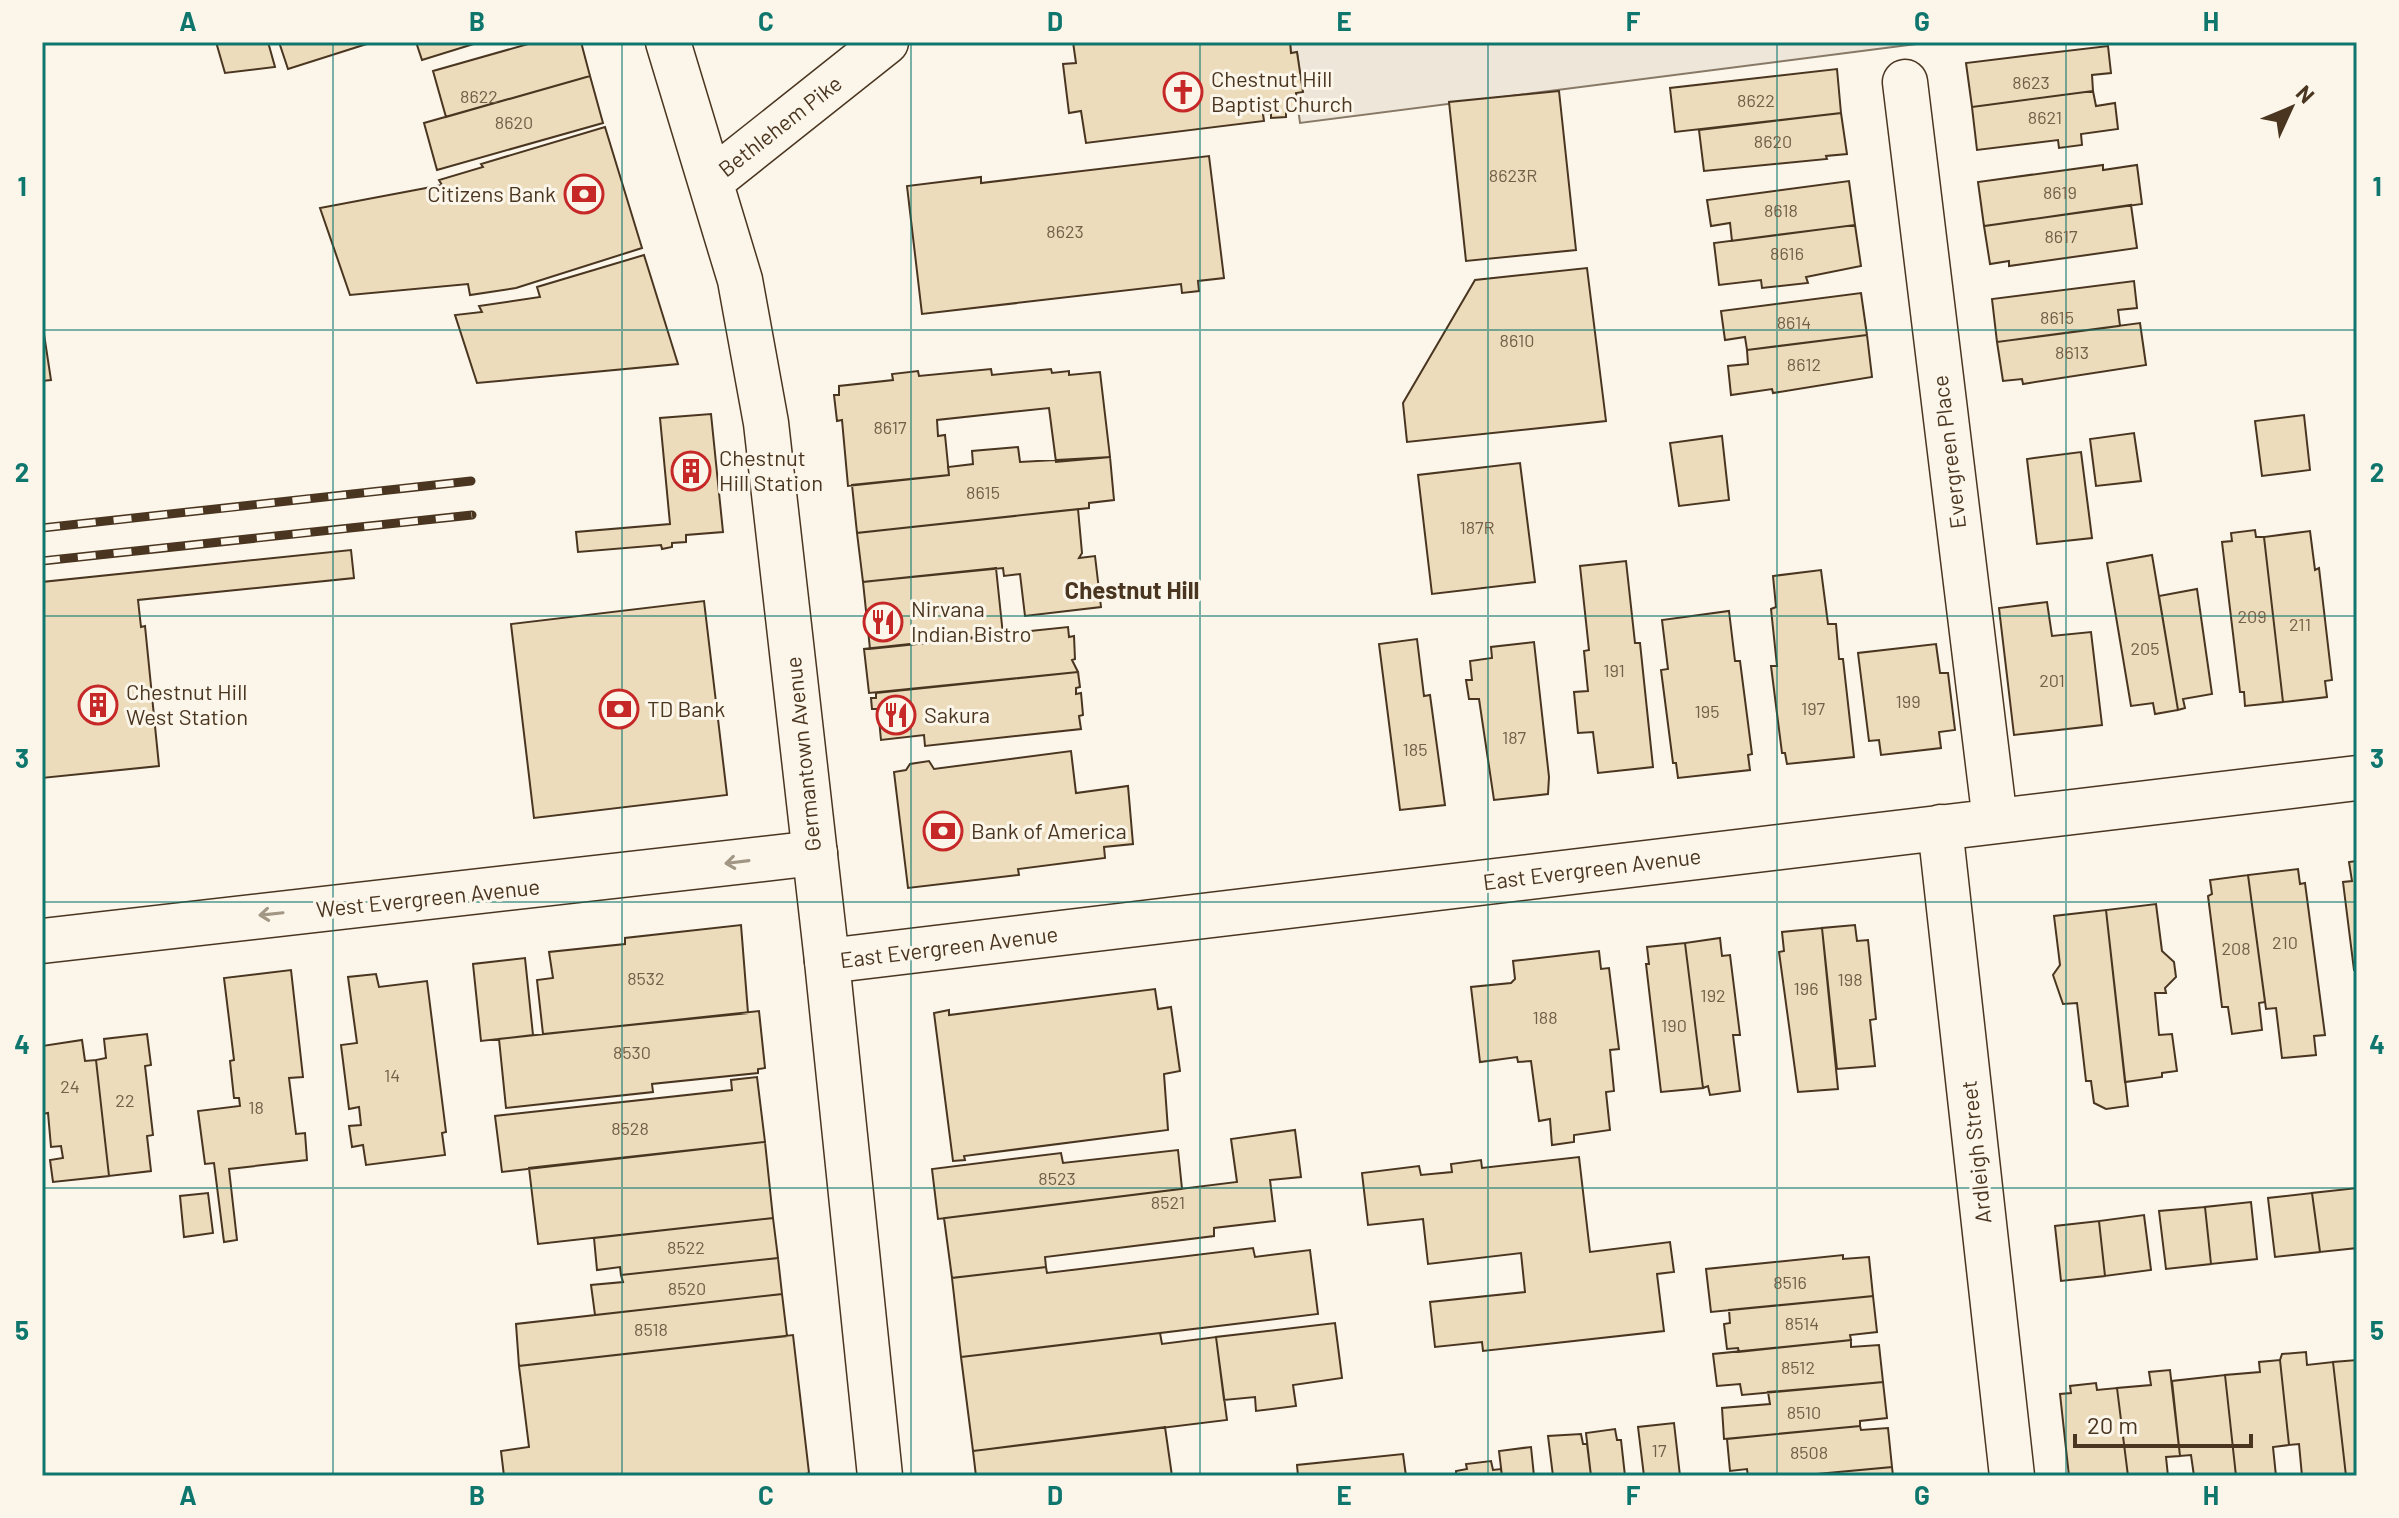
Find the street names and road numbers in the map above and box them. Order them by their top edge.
street label: Bethlehem Pike [713,69,846,181]
street label: Evergreen Place [1926,374,1970,530]
street label: Germantown Avenue [779,655,825,853]
street label: East Evergreen Avenue [1481,842,1702,894]
street label: West Evergreen Avenue [315,872,541,922]
street label: East Evergreen Avenue [838,920,1059,972]
street label: Ardleigh Street [1955,1079,1995,1225]

